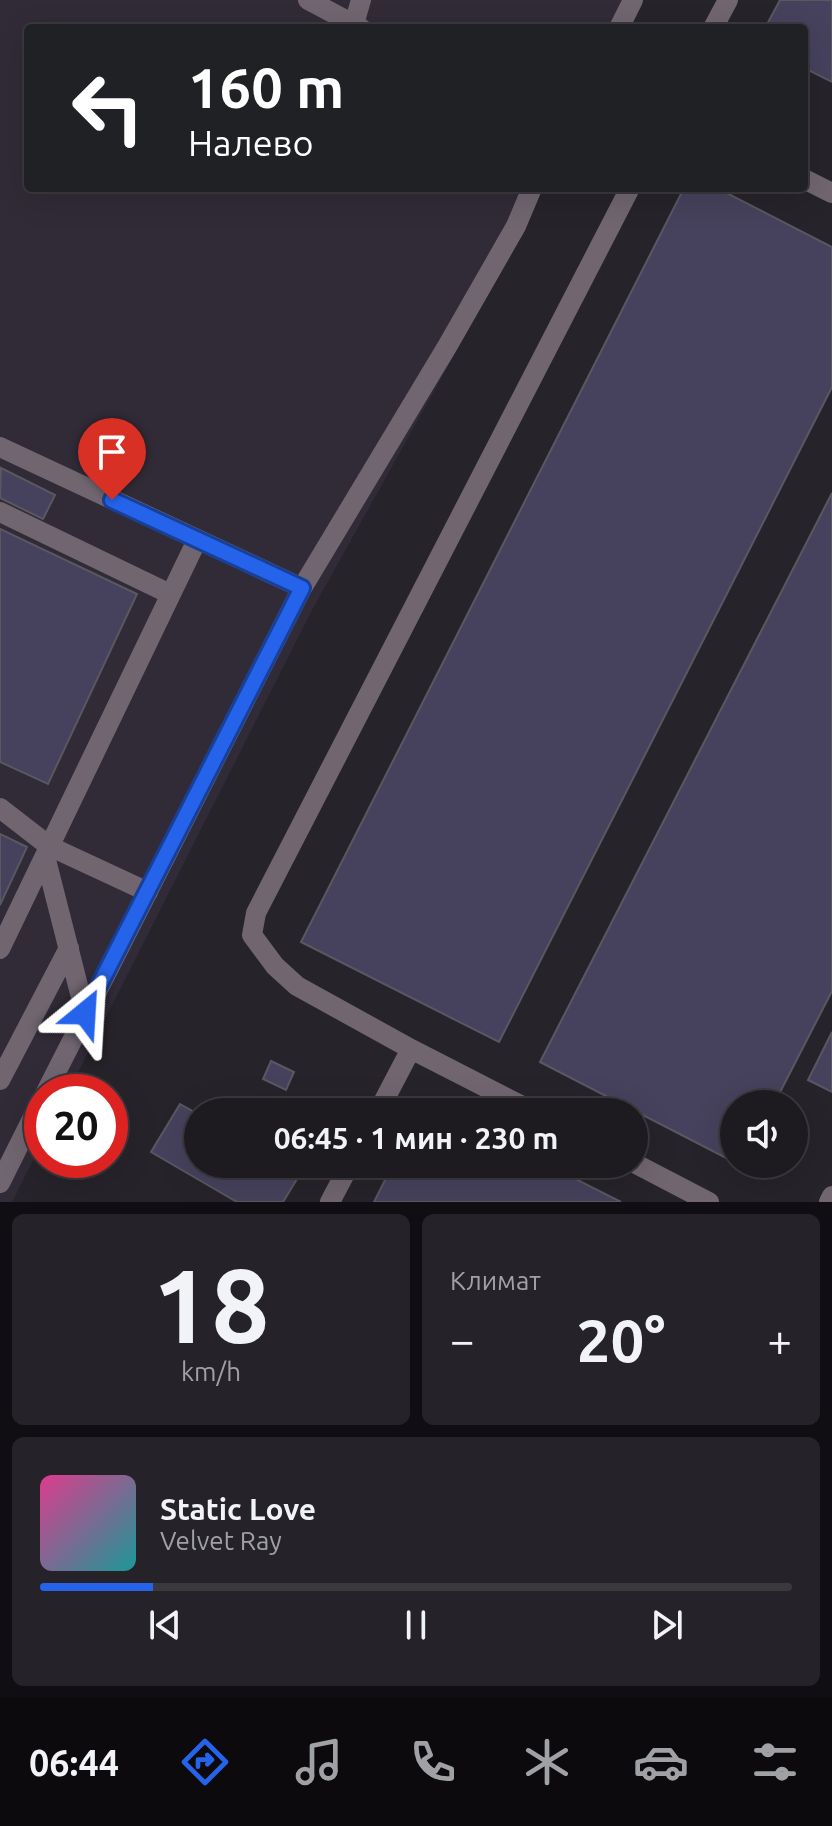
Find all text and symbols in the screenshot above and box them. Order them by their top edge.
icon: left [56,56,160,160]
text: 160 m [188,56,344,119]
text: Налево [188,122,313,163]
pin [78,418,146,500]
icon: arrive [90,430,134,474]
position arrow [43,971,127,1055]
speed limit sign: 20 [24,1074,128,1178]
map controls [720,1090,808,1178]
button: sound [720,1090,808,1178]
text: 06:45 · 1 мин · 230 m [274,1121,558,1155]
text: 18 [152,1246,270,1363]
text: Климат [450,1266,541,1295]
text: 20° [577,1306,665,1373]
text: − [450,1315,475,1364]
text: + [767,1315,792,1364]
text: km/h [181,1357,241,1386]
text: Static Love [160,1492,316,1526]
text: Velvet Ray [160,1526,282,1555]
icon: previous [143,1603,187,1647]
icon: pause [394,1603,438,1647]
icon: next [645,1603,689,1647]
icon: directions [177,1734,233,1790]
icon: music [291,1734,347,1790]
icon: phone [405,1734,461,1790]
icon: climate [519,1734,575,1790]
icon: car [633,1734,689,1790]
icon: filters [747,1734,803,1790]
text: 06:44 [29,1742,119,1783]

